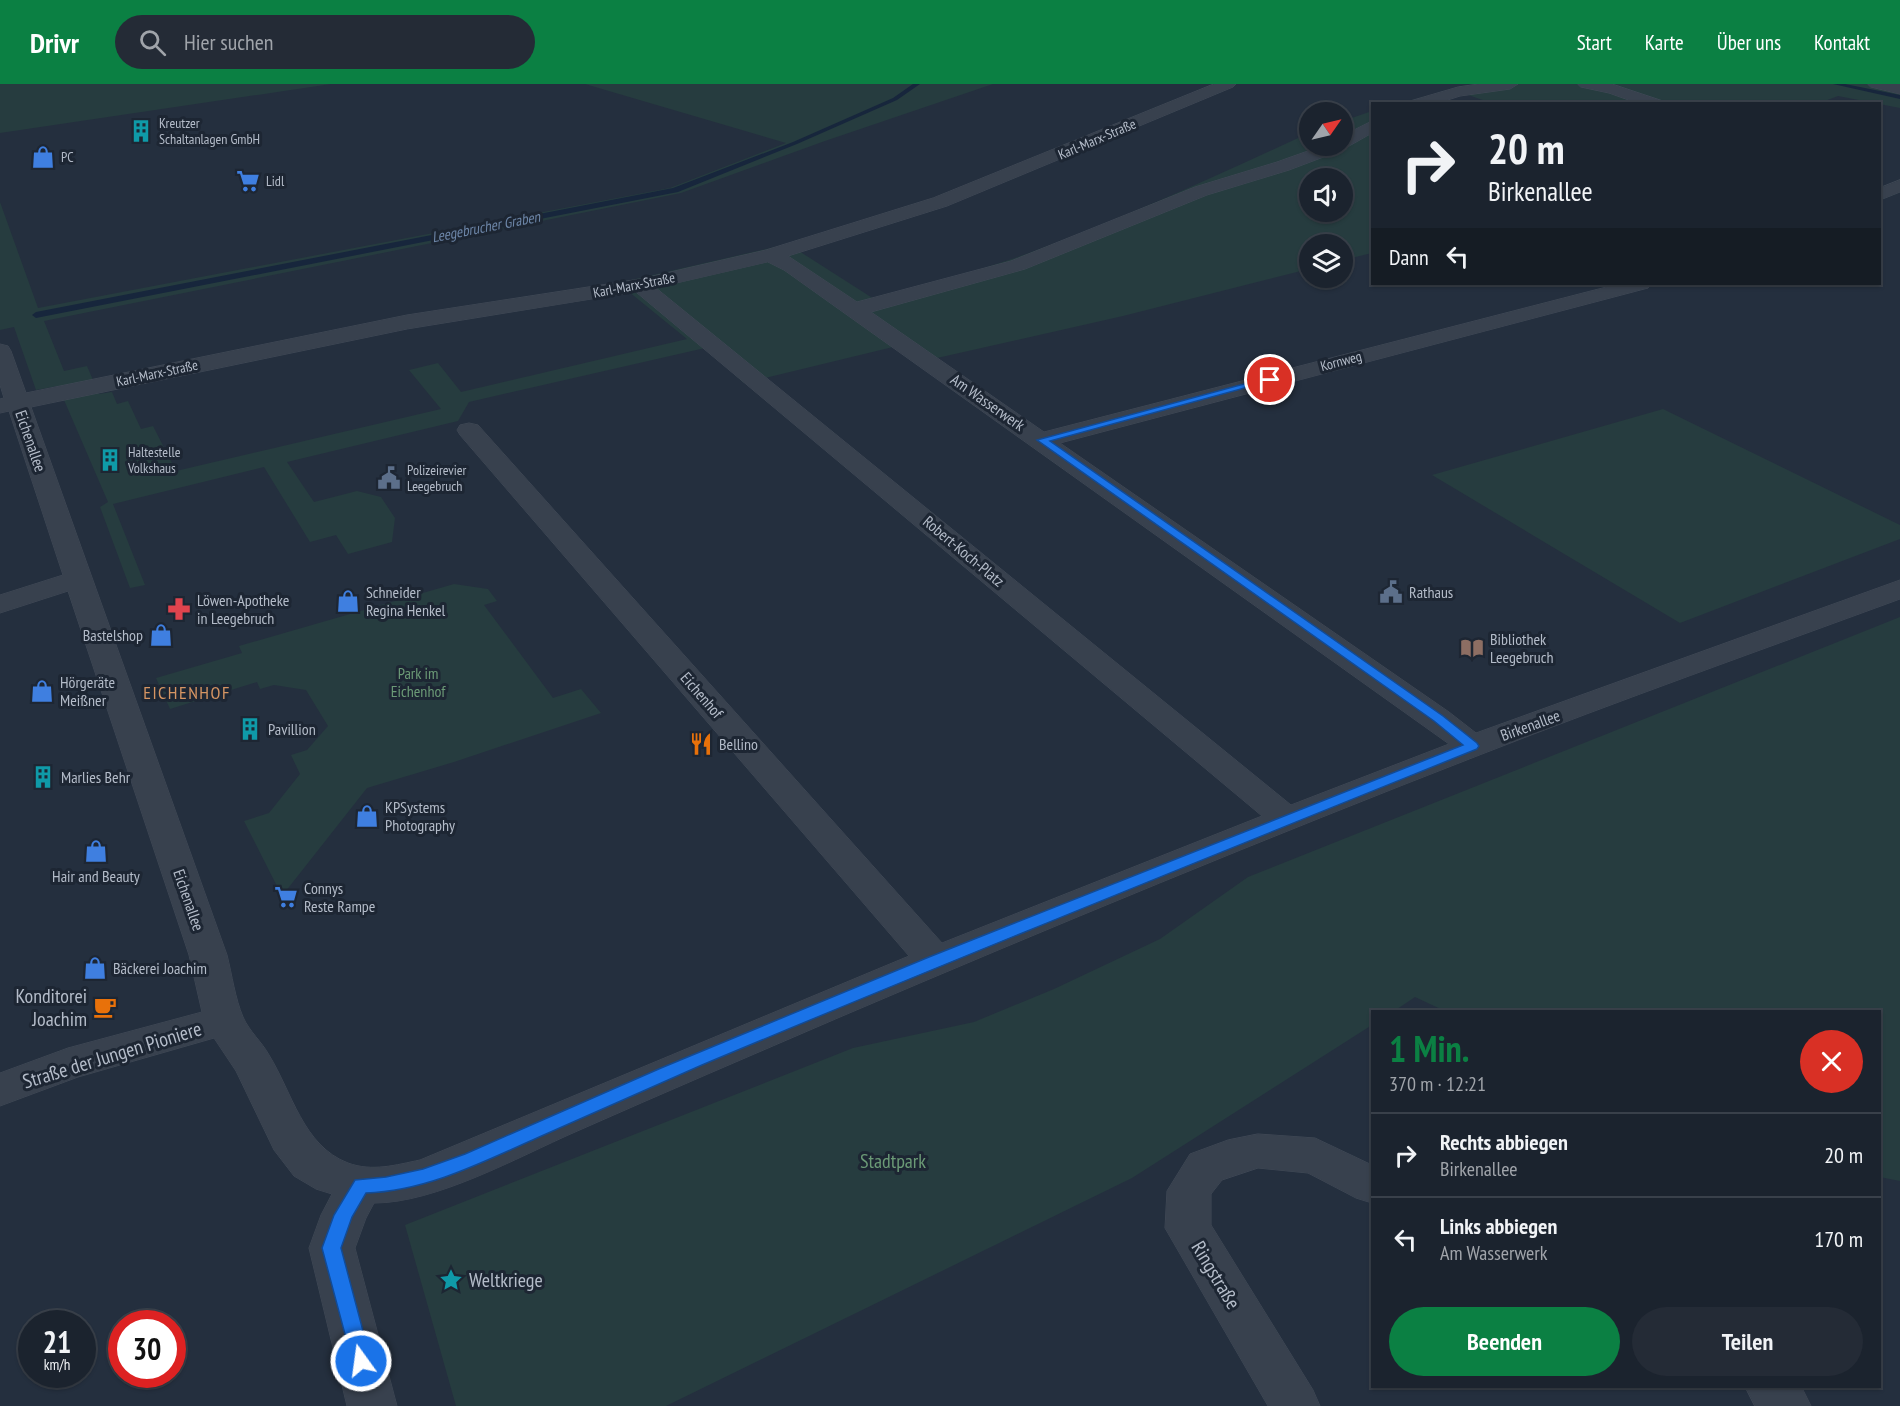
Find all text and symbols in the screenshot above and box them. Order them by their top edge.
search box [115,15,535,69]
text: Drivr [30,24,79,61]
icon: search [136,26,169,59]
text: Hier suchen [184,28,273,56]
text: Start [1577,29,1612,56]
text: Karte [1645,29,1684,56]
text: Über uns [1717,29,1781,56]
text: Kontakt [1814,29,1870,56]
north arrow [1299,102,1353,156]
map controls [1299,102,1353,288]
place label: Kreutzer Schaltanlagen GmbH [159,114,260,148]
street label: Karl-Marx-Straße [1055,114,1139,163]
building icon: Kreutzer Schaltanlagen GmbH [128,118,154,144]
text: 20 m [1488,121,1565,176]
icon: right [1389,126,1467,204]
shop icon: PC [30,144,56,170]
place label: PC [61,148,74,166]
supermarket icon: Lidl [235,168,261,194]
button: sound [1299,168,1353,222]
place label: Lidl [266,172,285,190]
text: Birkenallee [1488,174,1593,208]
water label: Leegebrucher Graben [430,206,543,246]
button: layers [1299,234,1353,288]
icon: left [1441,240,1474,273]
text: Dann [1389,243,1429,271]
street label: Karl-Marx-Straße [592,268,677,302]
street label: Kornweg [1318,347,1364,375]
pin [1244,354,1295,405]
street label: Karl-Marx-Straße [115,356,200,390]
icon: arrive [1253,363,1286,396]
street label: Am Wasserwerk [947,369,1030,435]
street label: Eichenallee [11,408,51,474]
place label: Haltestelle Volkshaus [127,443,181,477]
building icon: Haltestelle Volkshaus [97,447,123,473]
place label: Polizeirevier Leegebruch [407,461,467,495]
public building icon: Polizeirevier Leegebruch [376,465,402,491]
street label: Robert-Koch-Platz [919,511,1009,591]
public building icon: Rathaus [1378,579,1404,605]
place label: Schneider Regina Henkel [366,582,446,620]
place label: Rathaus [1409,582,1453,602]
shop icon: Schneider Regina Henkel [335,588,361,614]
place label: Löwen-Apotheke in Leegebruch [197,590,289,628]
pharmacy icon: Löwen-Apotheke in Leegebruch [166,596,192,622]
shop icon: Bastelshop [148,622,174,648]
place label: Bastelshop [83,625,143,645]
place label: Bibliothek Leegebruch [1490,629,1553,667]
library icon: Bibliothek Leegebruch [1459,635,1485,661]
park label: Park im Eichenhof [391,663,446,701]
street label: Eichenhof [677,668,728,723]
place label: Hörgeräte Meißner [60,672,115,710]
shop icon: Hörgeräte Meißner [29,678,55,704]
district label: EICHENHOF [143,681,231,704]
street label: Birkenallee [1497,705,1563,745]
building icon: Pavillion [237,716,263,742]
place label: Pavillion [268,719,316,739]
restaurant icon: Bellino [688,731,714,757]
place label: Bellino [719,734,758,754]
building icon: Marlies Behr [30,764,56,790]
place label: Marlies Behr [61,767,131,787]
place label: KPSystems Photography [385,797,455,835]
shop icon: KPSystems Photography [354,803,380,829]
shop icon: Hair and Beauty [83,838,109,864]
place label: Hair and Beauty [52,866,140,886]
street label: Eichenallee [169,867,209,933]
place label: Connys Reste Rampe [304,878,375,916]
supermarket icon: Connys Reste Rampe [273,884,299,910]
shop icon: Bäckerei Joachim [82,955,108,981]
place label: Bäckerei Joachim [113,958,207,978]
place label: Konditorei Joachim [15,983,87,1032]
cafe icon: Konditorei Joachim [92,994,118,1020]
street label: Straße der Jungen Pioniere [19,1015,205,1095]
text: 1 Min. [1389,1025,1469,1072]
button: close [1800,1030,1863,1093]
text: 370 m · 12:21 [1389,1071,1486,1097]
text: Rechts abbiegen [1440,1128,1568,1156]
icon: right [1389,1139,1422,1172]
text: 20 m [1824,1141,1863,1169]
park label: Stadtpark [860,1148,926,1174]
text: Birkenallee [1440,1156,1518,1182]
text: Links abbiegen [1440,1212,1557,1240]
icon: left [1389,1223,1422,1256]
text: 170 m [1814,1225,1863,1253]
street label: Ringstraße [1186,1236,1246,1314]
text: Am Wasserwerk [1440,1240,1548,1266]
place icon: Weltkriege [438,1267,464,1293]
place label: Weltkriege [469,1267,543,1293]
button: Beenden [1389,1307,1620,1376]
button: Teilen [1632,1307,1863,1376]
speed limit sign: 30 [108,1310,186,1388]
text: 21 [43,1322,71,1361]
position arrow [329,1329,393,1393]
text: km/h [44,1355,70,1374]

